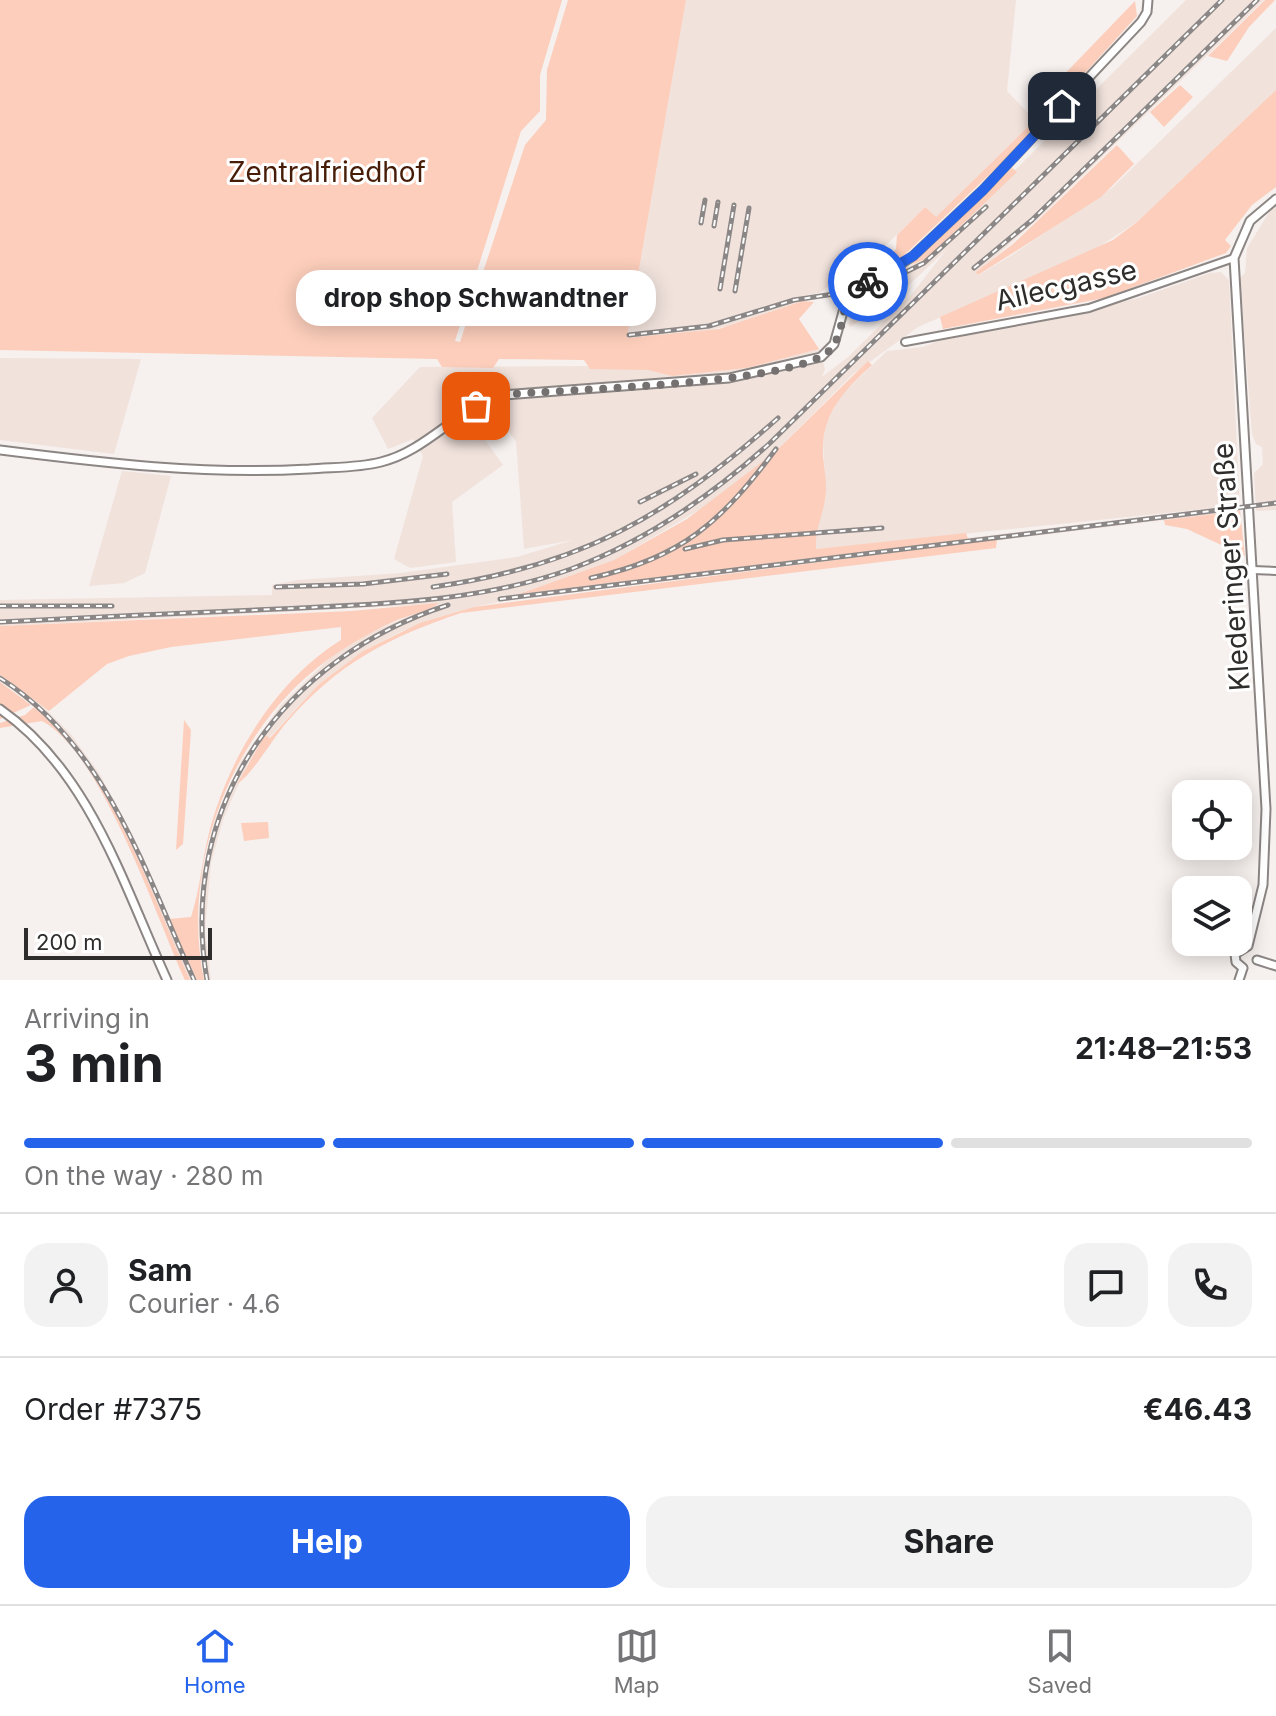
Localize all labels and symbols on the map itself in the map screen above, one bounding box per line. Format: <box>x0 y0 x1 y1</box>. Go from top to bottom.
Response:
pin <box>1028 72 1096 140</box>
park label: Zentralfriedhof <box>228 155 426 189</box>
courier <box>828 242 908 322</box>
street label: Ailecgasse <box>992 252 1140 318</box>
callout: drop shop Schwandtner <box>296 270 656 326</box>
pin <box>442 372 510 440</box>
street label: Klederinger Straße <box>1205 442 1257 692</box>
scale bar <box>24 924 212 960</box>

